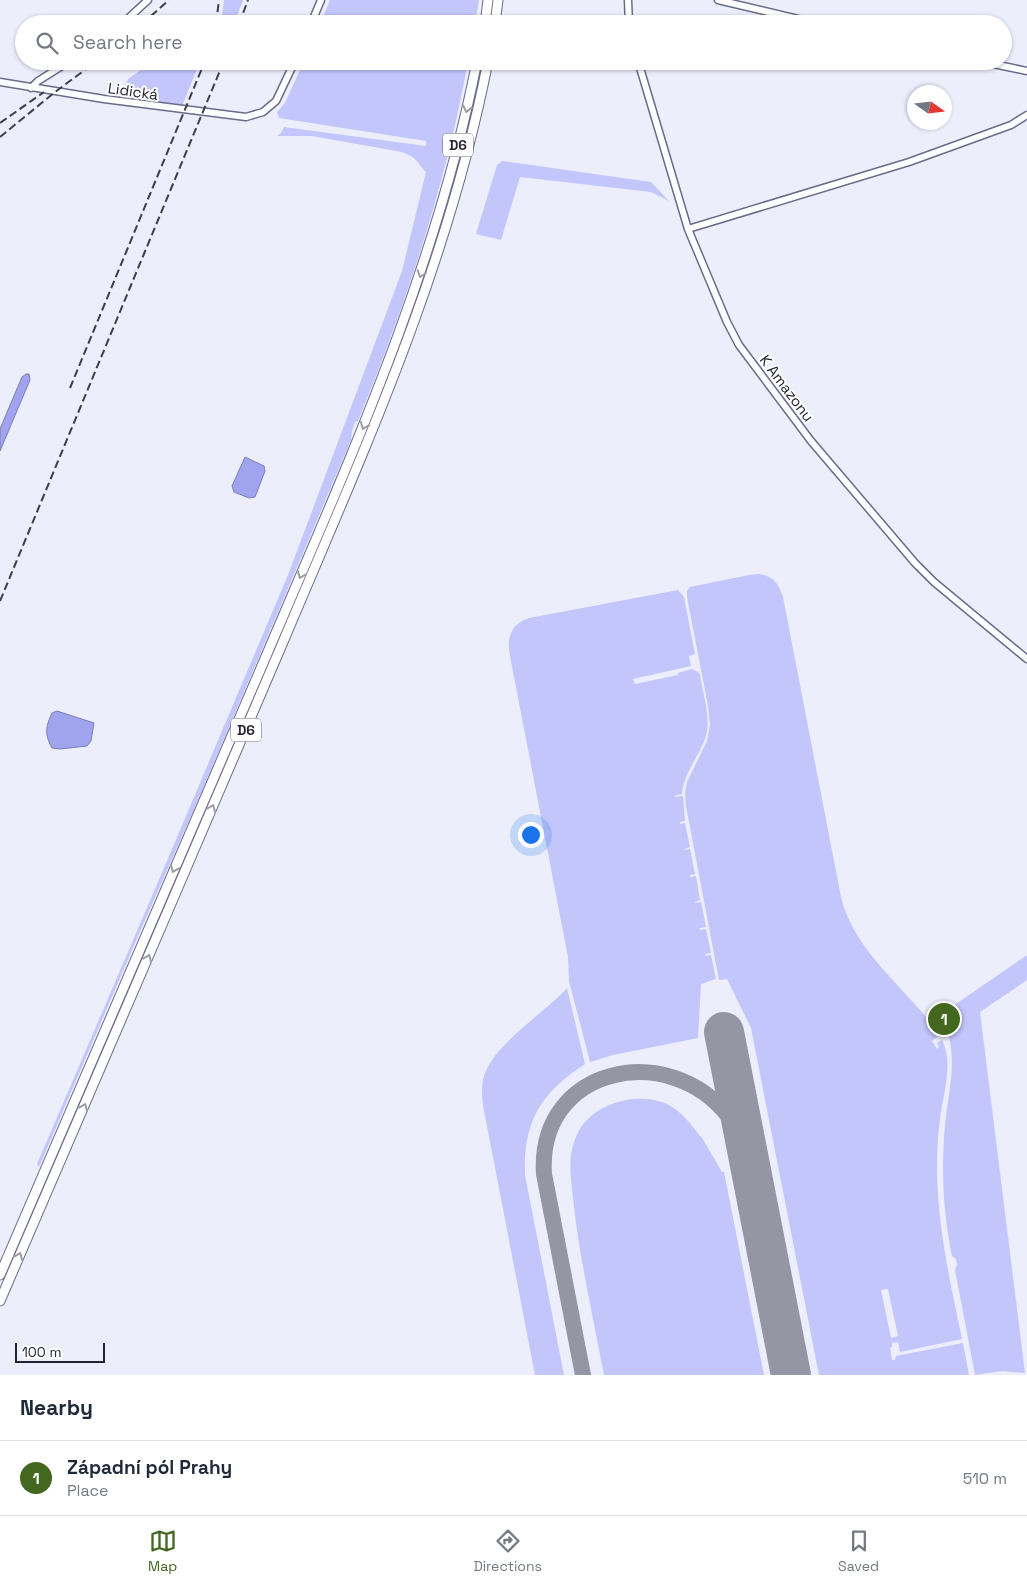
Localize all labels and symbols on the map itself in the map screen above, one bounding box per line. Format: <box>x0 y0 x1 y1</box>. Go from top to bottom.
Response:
street label: Lidická <box>107 78 160 104</box>
north arrow <box>907 85 952 130</box>
one-way arrow <box>462 104 473 113</box>
road number: D6 <box>443 134 473 156</box>
one-way arrow <box>417 269 427 277</box>
street label: K Amazonu <box>756 351 818 425</box>
one-way arrow <box>360 421 370 430</box>
one-way arrow <box>296 570 307 579</box>
road number: D6 <box>231 718 261 742</box>
one-way arrow <box>207 805 217 813</box>
your location <box>518 822 544 848</box>
one-way arrow <box>170 864 181 873</box>
one-way arrow <box>142 954 152 963</box>
pin: 1 <box>928 1000 960 1038</box>
one-way arrow <box>77 1103 88 1112</box>
one-way arrow <box>13 1252 24 1261</box>
scale bar <box>15 1340 105 1363</box>

